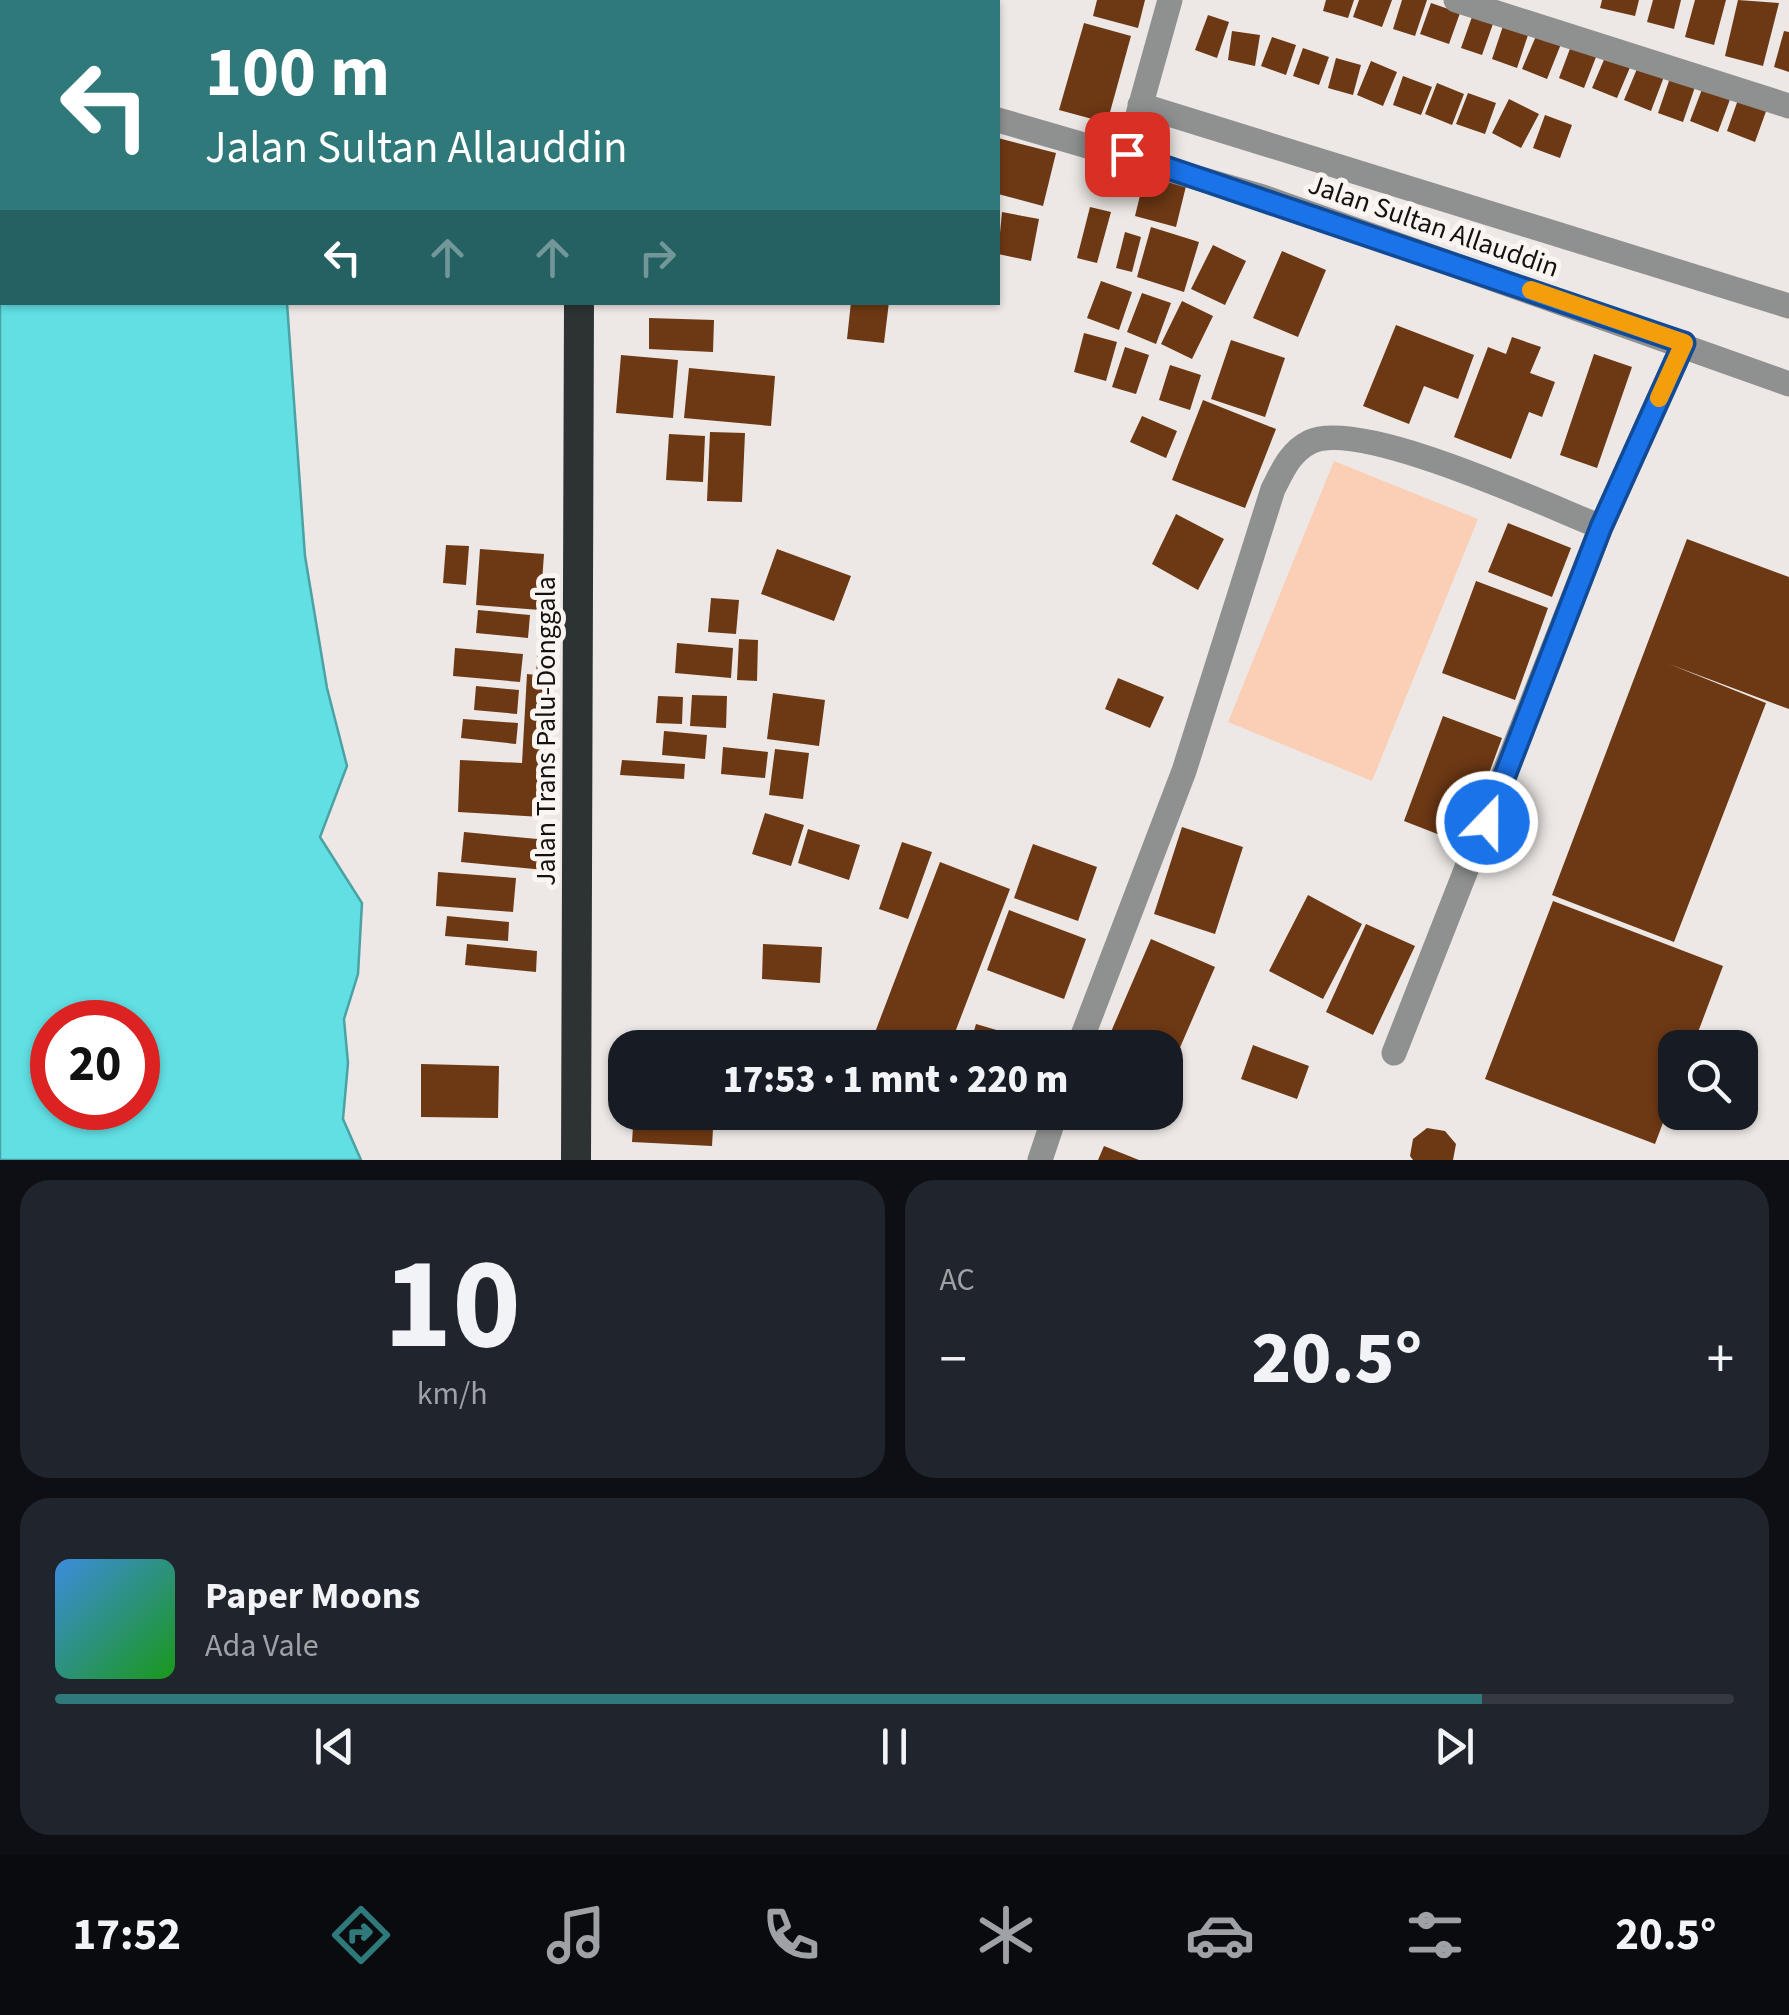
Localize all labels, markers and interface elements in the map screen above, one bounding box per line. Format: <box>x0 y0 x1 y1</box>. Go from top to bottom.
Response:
text: 100 m <box>205 23 390 123</box>
icon: left <box>40 40 170 170</box>
pin <box>1085 112 1170 197</box>
text: Jalan Sultan Allauddin <box>205 116 628 180</box>
icon: arrive <box>1100 127 1155 182</box>
street label: Jalan Sultan Allauddin <box>1303 164 1565 288</box>
icon: left <box>315 230 370 285</box>
icon: ahead <box>420 230 475 285</box>
icon: ahead <box>525 230 580 285</box>
icon: right <box>630 230 685 285</box>
street label: Jalan Trans Palu-Donggala <box>526 576 566 886</box>
position arrow <box>1435 770 1539 874</box>
speed limit sign: 20 <box>30 1000 160 1130</box>
map controls <box>1658 1030 1758 1130</box>
button: search <box>1658 1030 1758 1130</box>
text: 17:53 · 1 mnt · 220 m <box>723 1053 1068 1107</box>
text: 10 <box>384 1213 521 1398</box>
text: AC <box>940 1257 975 1303</box>
text: 20.5° <box>1251 1305 1422 1412</box>
text: − <box>940 1321 967 1399</box>
text: + <box>1707 1321 1734 1399</box>
text: km/h <box>417 1371 488 1417</box>
text: Paper Moons <box>205 1569 420 1623</box>
text: Ada Vale <box>205 1623 319 1669</box>
icon: previous <box>307 1719 362 1774</box>
icon: pause <box>867 1719 922 1774</box>
icon: next <box>1427 1719 1482 1774</box>
icon: directions <box>326 1900 396 1970</box>
icon: music <box>541 1900 611 1970</box>
icon: phone <box>756 1900 826 1970</box>
icon: climate <box>971 1900 1041 1970</box>
icon: car <box>1185 1900 1255 1970</box>
icon: filters <box>1400 1900 1470 1970</box>
text: 17:52 <box>72 1903 181 1967</box>
text: 20.5° <box>1615 1903 1716 1967</box>

